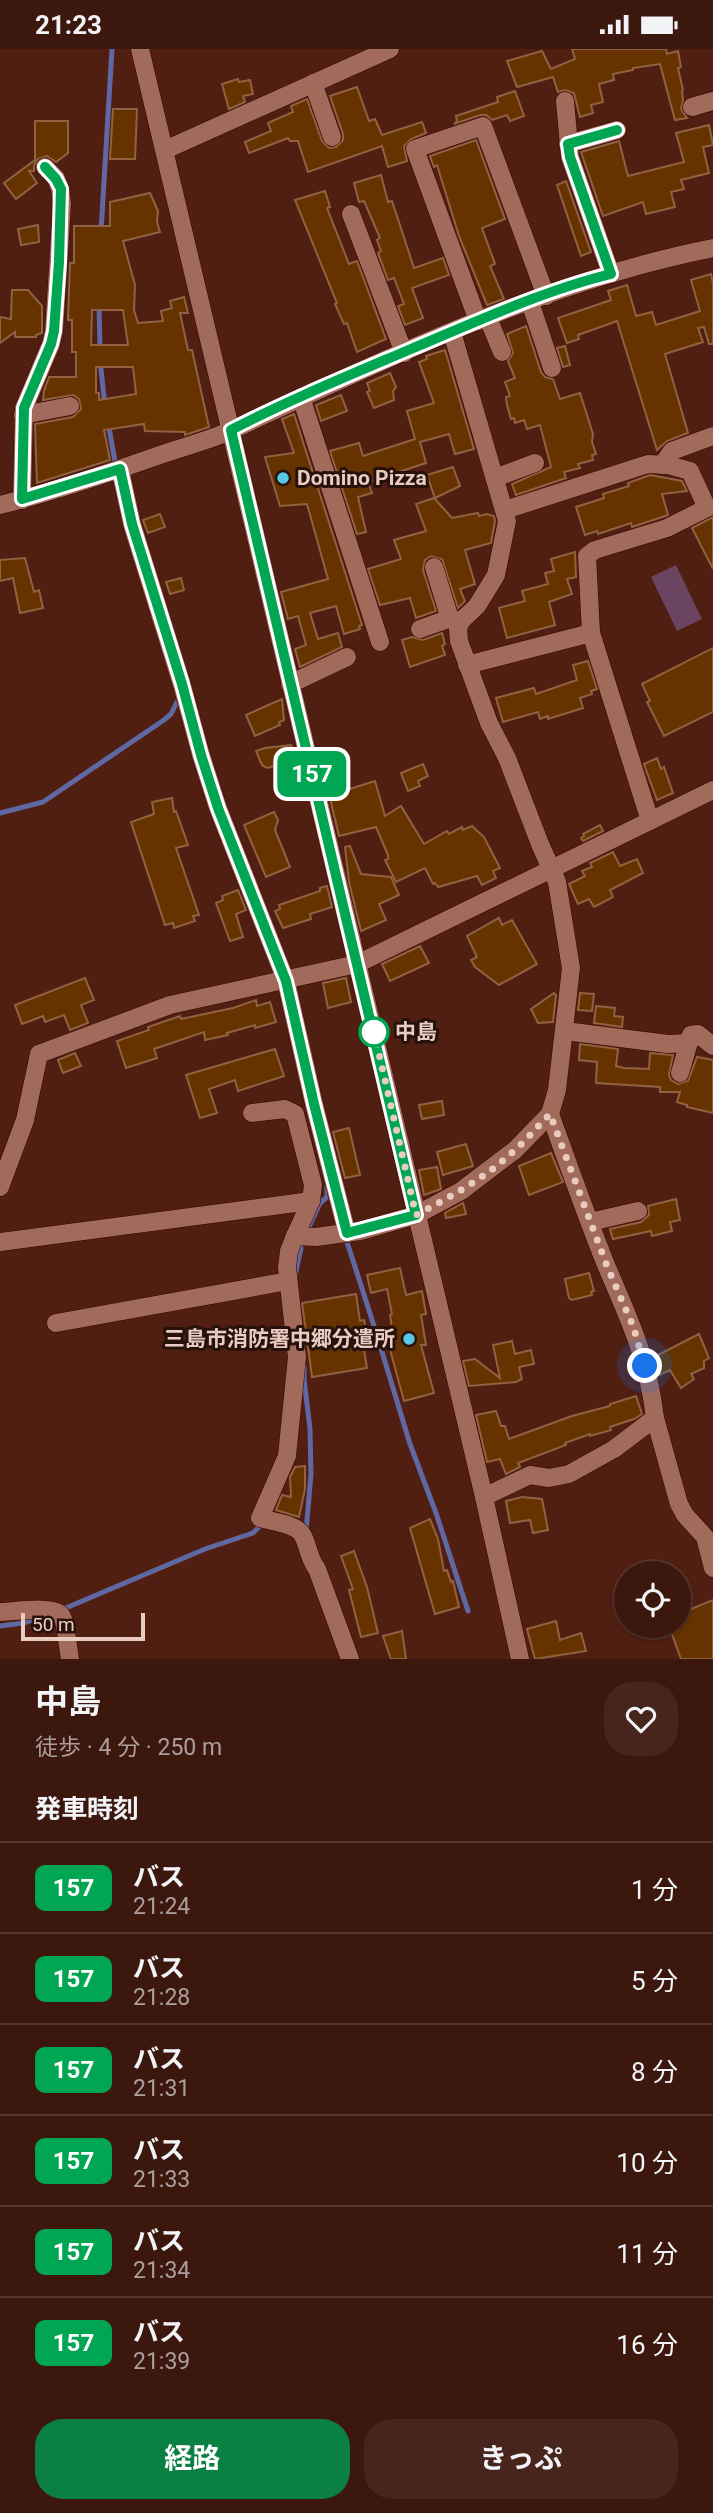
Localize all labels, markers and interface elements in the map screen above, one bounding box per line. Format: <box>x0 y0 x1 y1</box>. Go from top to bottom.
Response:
text: 21:23 <box>35 10 102 40</box>
place label: Domino Pizza <box>297 466 427 490</box>
marker: Domino Pizza <box>275 470 291 486</box>
line badge: 157 <box>272 751 352 797</box>
text: 157 <box>291 760 333 788</box>
marker: 中島 <box>359 1017 389 1047</box>
place label: 中島 <box>395 1020 437 1044</box>
place label: 三島市消防署中郷分遣所 <box>164 1327 395 1351</box>
marker: 三島市消防署中郷分遣所 <box>401 1331 417 1347</box>
your location <box>627 1348 662 1383</box>
map controls <box>614 1561 691 1638</box>
button: locate <box>614 1561 691 1638</box>
scale bar <box>21 1610 145 1642</box>
text: 50 m <box>32 1613 75 1636</box>
text: 中島 <box>35 1682 101 1721</box>
button: heart <box>604 1682 678 1756</box>
text: 徒歩 · 4 分 · 250 m <box>35 1734 222 1761</box>
text: 発車時刻 <box>35 1794 139 1824</box>
text: バス <box>133 1862 185 1892</box>
text: 157 <box>53 1874 94 1902</box>
text: 1 分 <box>631 1875 678 1905</box>
text: 21:24 <box>133 1893 190 1920</box>
text: バス <box>133 1953 185 1983</box>
text: 157 <box>53 1965 94 1993</box>
text: 5 分 <box>631 1966 678 1996</box>
text: 21:28 <box>133 1984 190 2011</box>
text: バス <box>133 2044 185 2074</box>
text: 157 <box>53 2056 94 2084</box>
text: 8 分 <box>631 2057 678 2087</box>
text: 21:31 <box>133 2075 190 2102</box>
text: バス <box>133 2135 185 2165</box>
text: 157 <box>53 2147 94 2175</box>
text: 10 分 <box>616 2148 678 2178</box>
text: 21:33 <box>133 2166 190 2193</box>
text: バス <box>133 2226 185 2256</box>
text: 157 <box>53 2238 94 2266</box>
text: 11 分 <box>616 2239 678 2269</box>
text: 21:34 <box>133 2257 190 2284</box>
text: バス <box>133 2317 185 2347</box>
text: 157 <box>53 2329 94 2357</box>
text: 16 分 <box>616 2330 678 2360</box>
text: 21:39 <box>133 2348 190 2375</box>
button: 経路 <box>35 2419 350 2499</box>
button: きっぷ <box>364 2419 678 2499</box>

